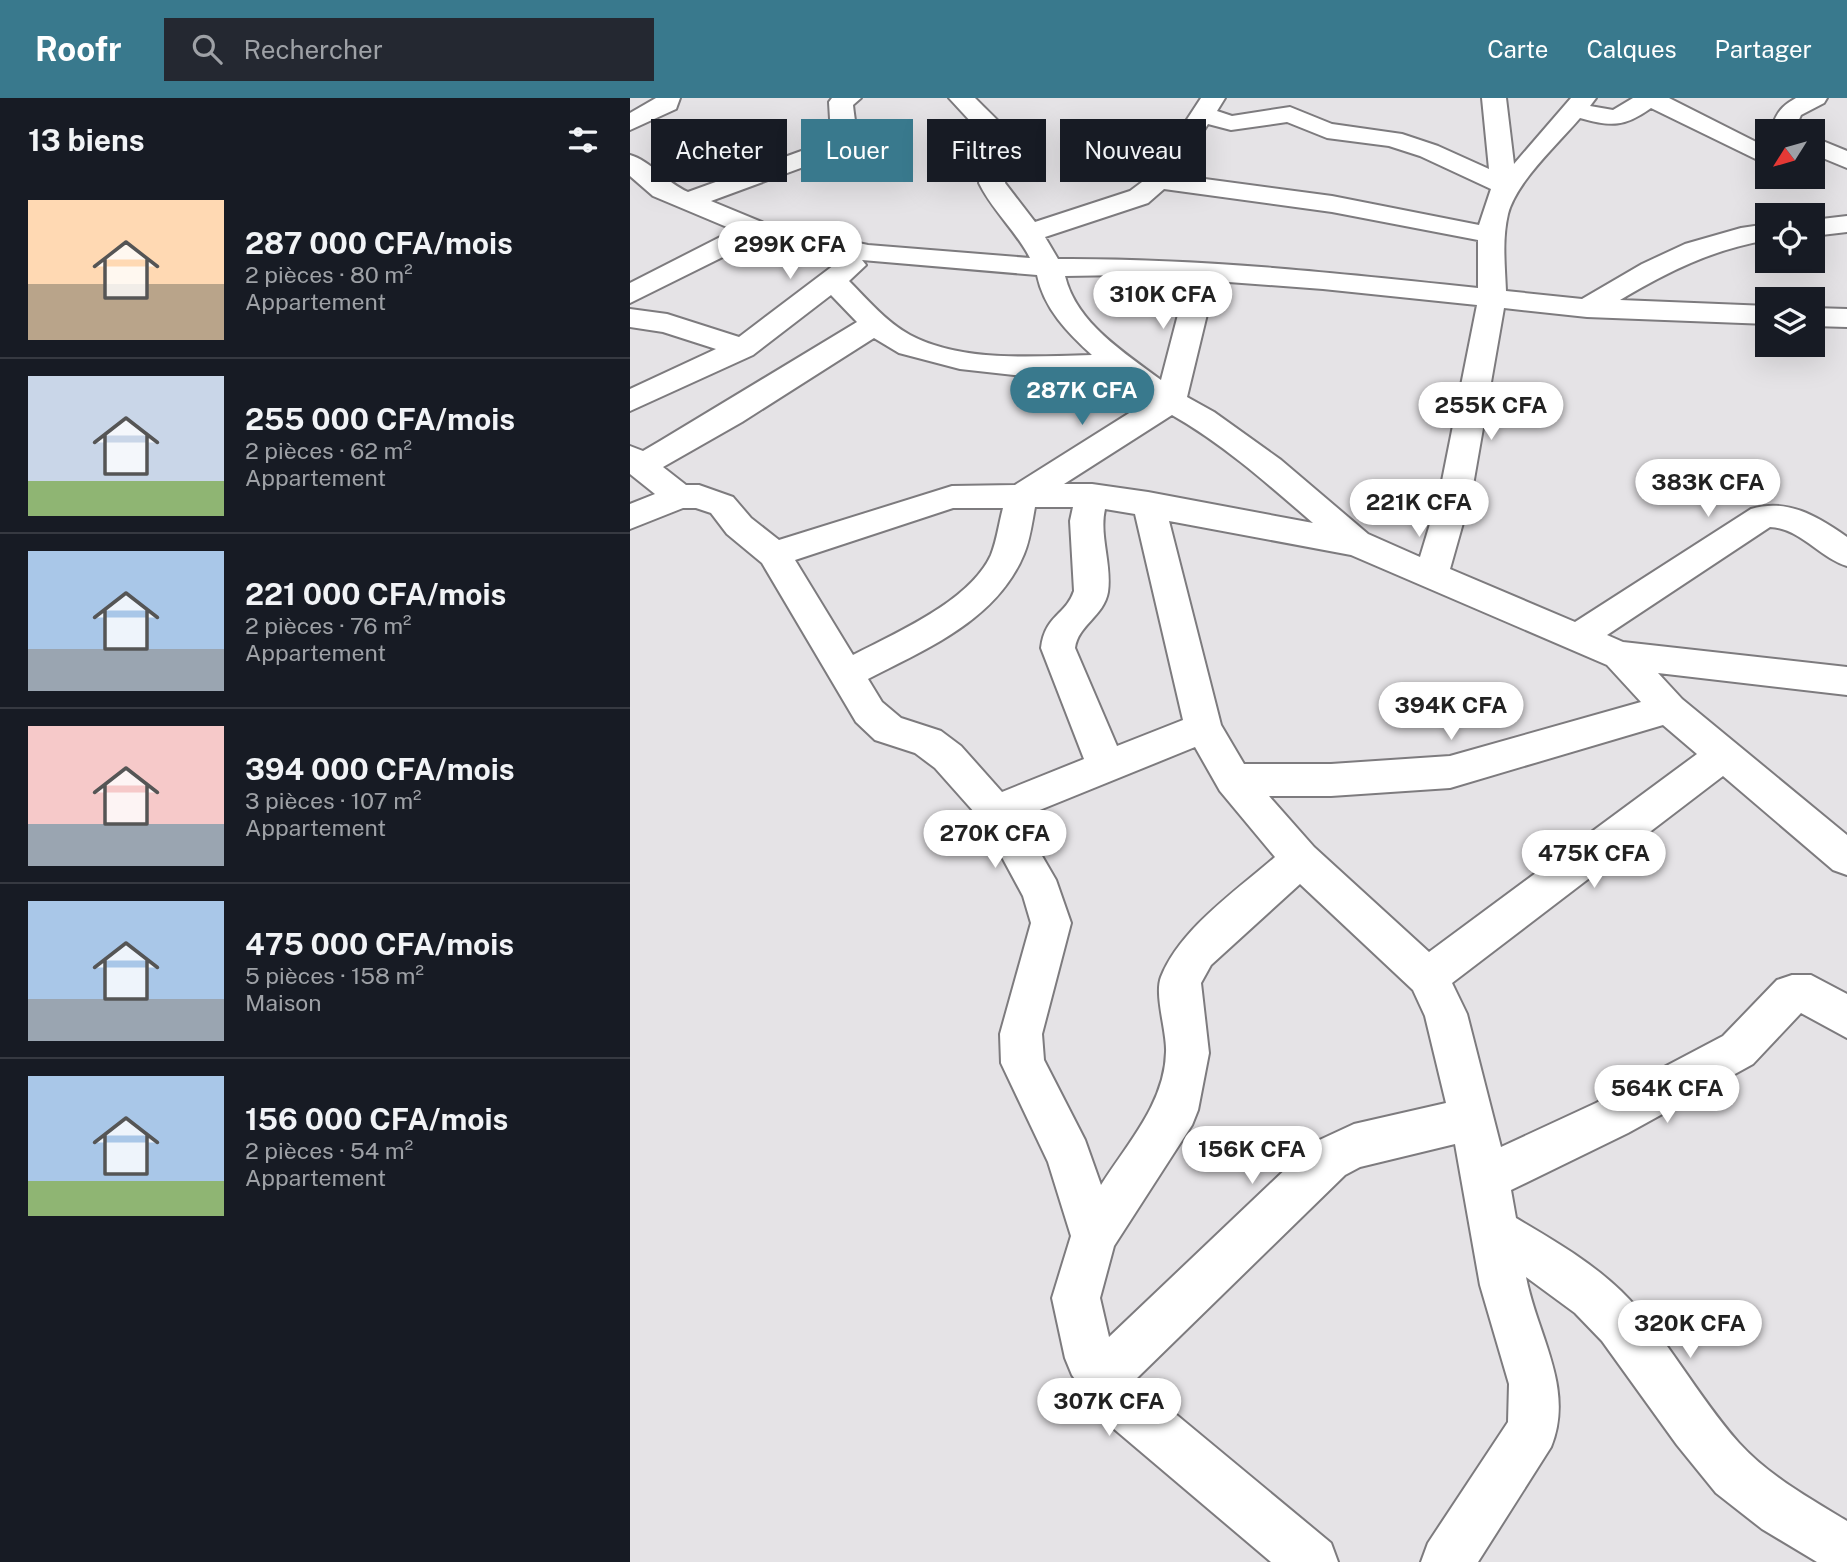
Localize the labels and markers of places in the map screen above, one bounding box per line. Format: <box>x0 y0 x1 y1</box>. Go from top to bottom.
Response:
pin: 299K CFA <box>718 222 862 281</box>
pin: 310K CFA <box>1091 272 1235 331</box>
pin: 287K CFA <box>1010 368 1154 427</box>
pin: 255K CFA <box>1419 382 1563 442</box>
pin: 383K CFA <box>1636 460 1780 519</box>
pin: 221K CFA <box>1347 480 1491 539</box>
pin: 394K CFA <box>1379 682 1523 742</box>
pin: 270K CFA <box>923 810 1067 870</box>
pin: 475K CFA <box>1522 830 1666 890</box>
pin: 564K CFA <box>1595 1066 1739 1125</box>
pin: 156K CFA <box>1180 1126 1324 1186</box>
pin: 320K CFA <box>1618 1300 1762 1360</box>
pin: 307K CFA <box>1037 1378 1181 1438</box>

